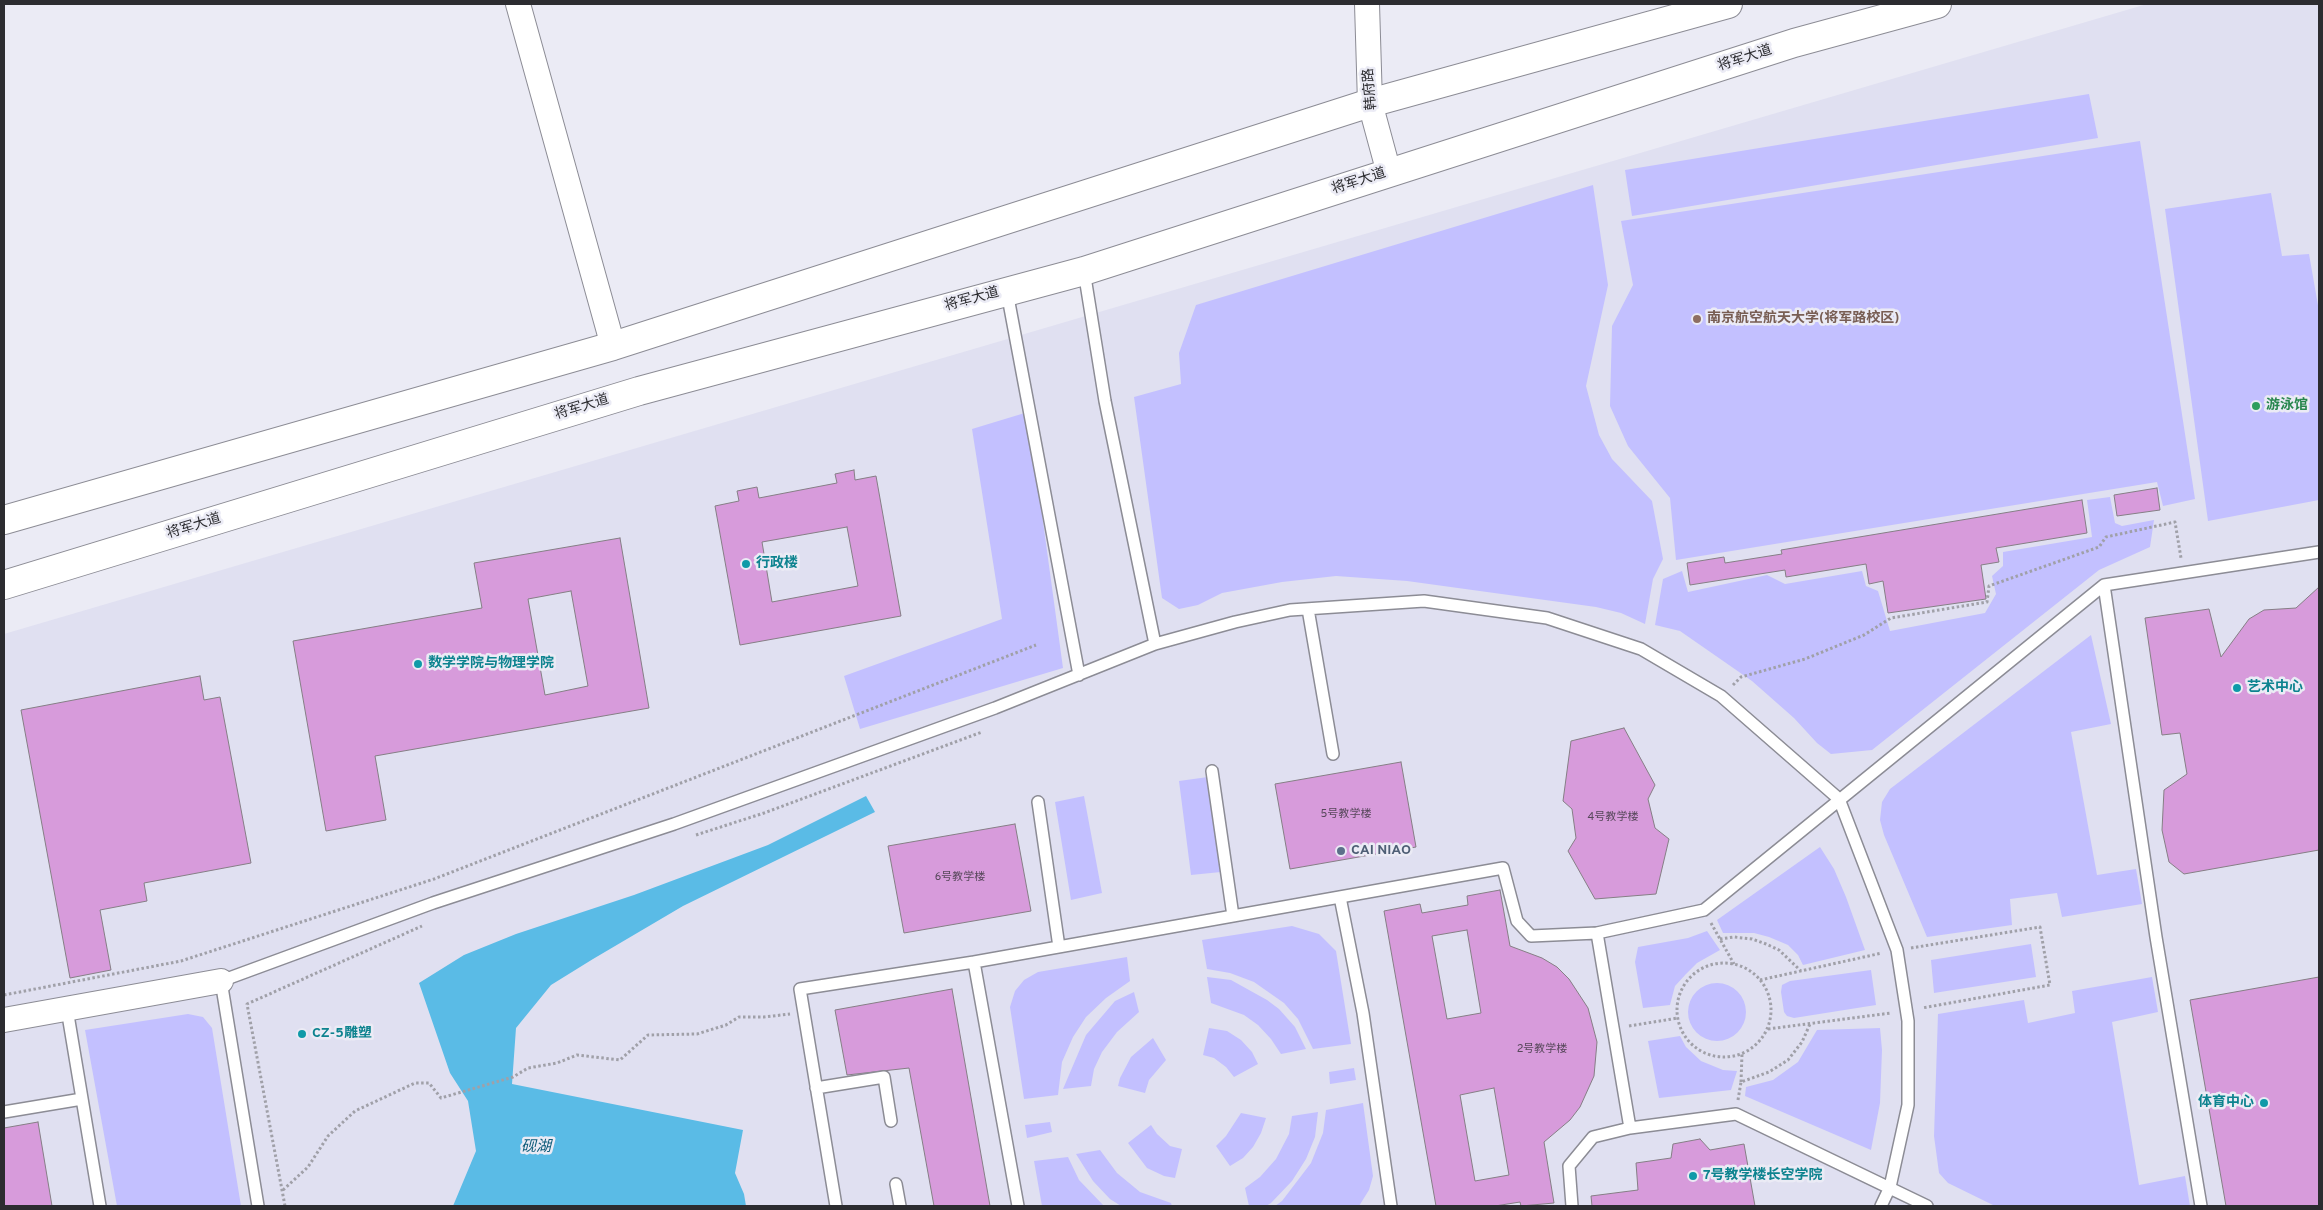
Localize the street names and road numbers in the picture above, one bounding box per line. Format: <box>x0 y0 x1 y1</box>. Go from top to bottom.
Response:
street label: 将军大道 <box>1716 42 1774 76</box>
street label: 韩府路 <box>1361 67 1381 111</box>
street label: 将军大道 <box>1330 165 1388 199</box>
street label: 将军大道 <box>943 285 1001 315</box>
street label: 将军大道 <box>553 392 611 424</box>
street label: 将军大道 <box>165 511 223 543</box>

